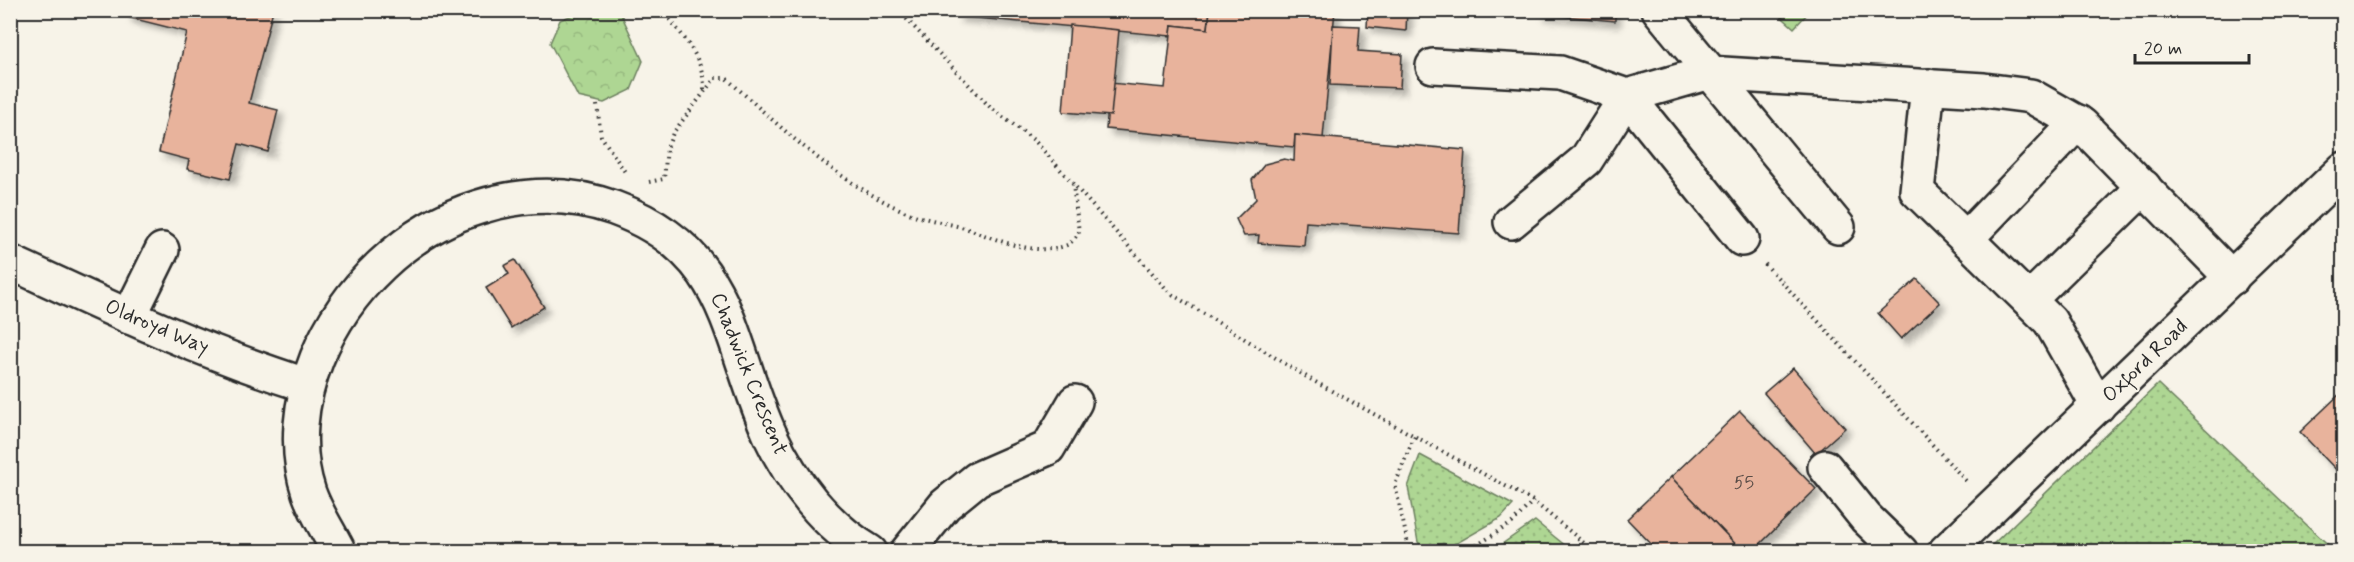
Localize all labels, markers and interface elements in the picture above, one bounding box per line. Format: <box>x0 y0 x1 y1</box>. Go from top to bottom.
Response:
scale bar <box>2135 27 2249 65</box>
text: 20 m <box>2144 37 2182 61</box>
street label: Chadwick Crescent <box>704 288 794 460</box>
street label: Oldroyd Way <box>101 293 213 361</box>
street label: Oxford Road <box>2096 313 2195 410</box>
house number: 55 <box>1734 471 1754 495</box>

